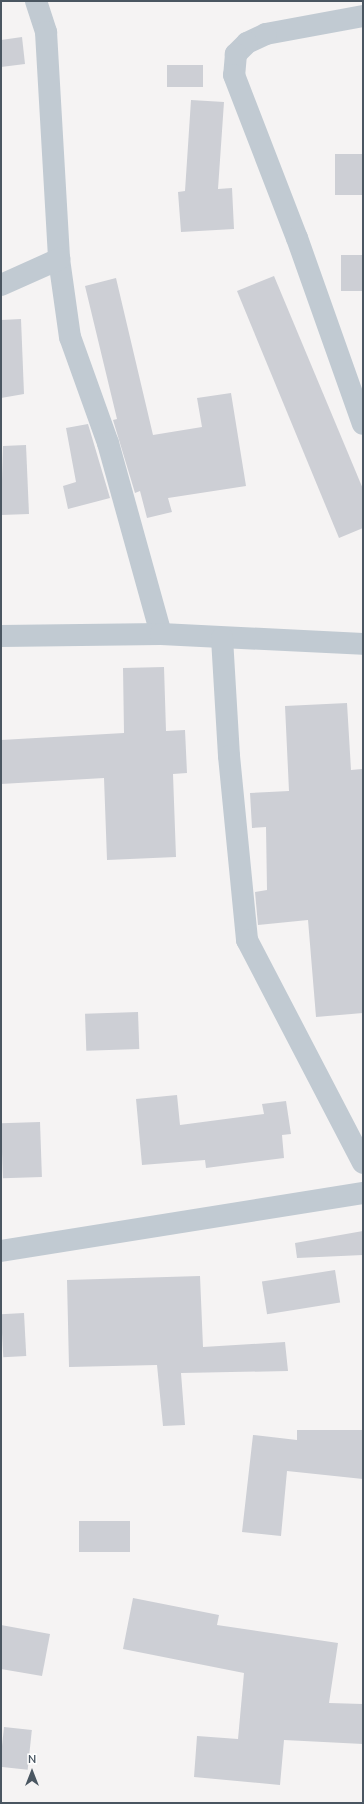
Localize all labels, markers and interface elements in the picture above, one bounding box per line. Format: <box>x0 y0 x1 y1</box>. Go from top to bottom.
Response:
north arrow <box>12 1752 52 1792</box>
text: N <box>28 1752 36 1767</box>

